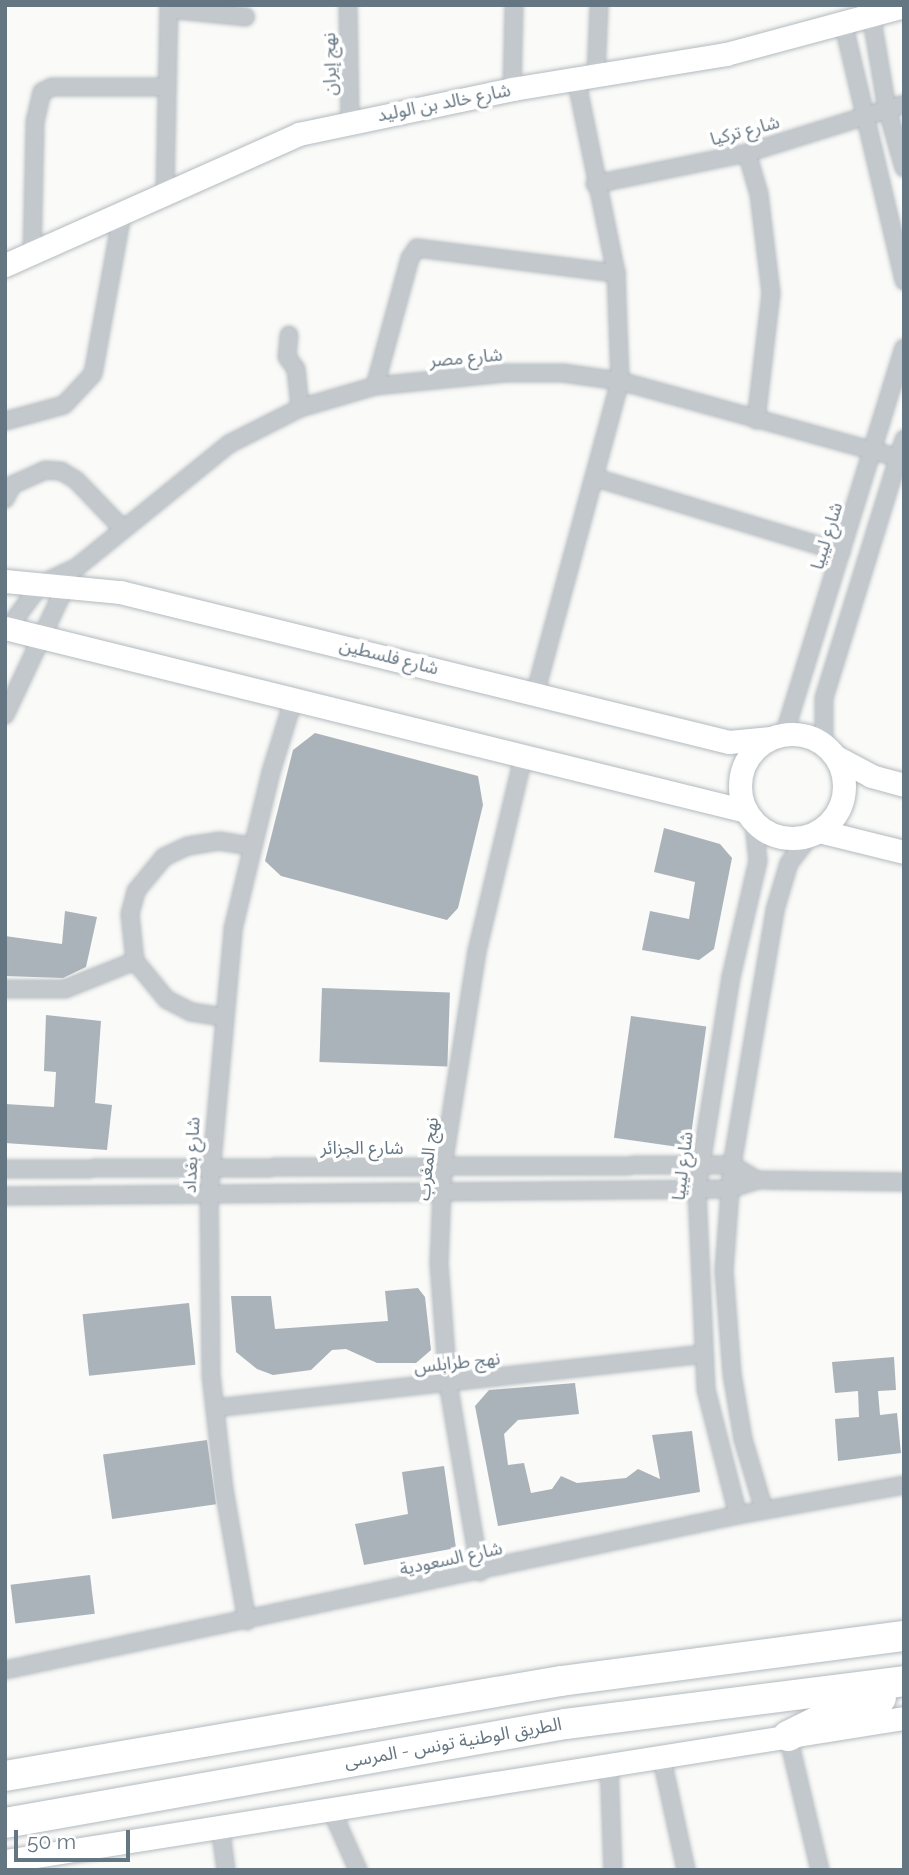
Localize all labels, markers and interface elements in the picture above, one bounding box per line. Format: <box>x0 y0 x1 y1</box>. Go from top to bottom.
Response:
street label: نهج إيران <box>319 32 341 96</box>
street label: شارع خالد بن الوليد <box>376 79 512 127</box>
street label: شارع تركيا <box>708 111 782 151</box>
street label: شارع مصر <box>429 344 503 372</box>
street label: شارع ليبيا <box>807 500 847 572</box>
street label: شارع فلسطين <box>337 634 441 680</box>
street label: شارع بغداد <box>179 1116 205 1194</box>
street label: نهج المغرب <box>413 1116 443 1202</box>
street label: شارع ليبيا <box>668 1130 698 1202</box>
street label: شارع الجزائر <box>320 1137 404 1159</box>
street label: نهج طرابلس <box>413 1348 501 1378</box>
street label: شارع السعودية <box>398 1538 504 1580</box>
street label: الطريق الوطنية تونس - المرسى <box>343 1713 563 1773</box>
scale bar <box>18 1815 133 1859</box>
text: 50 m <box>27 1829 76 1854</box>

